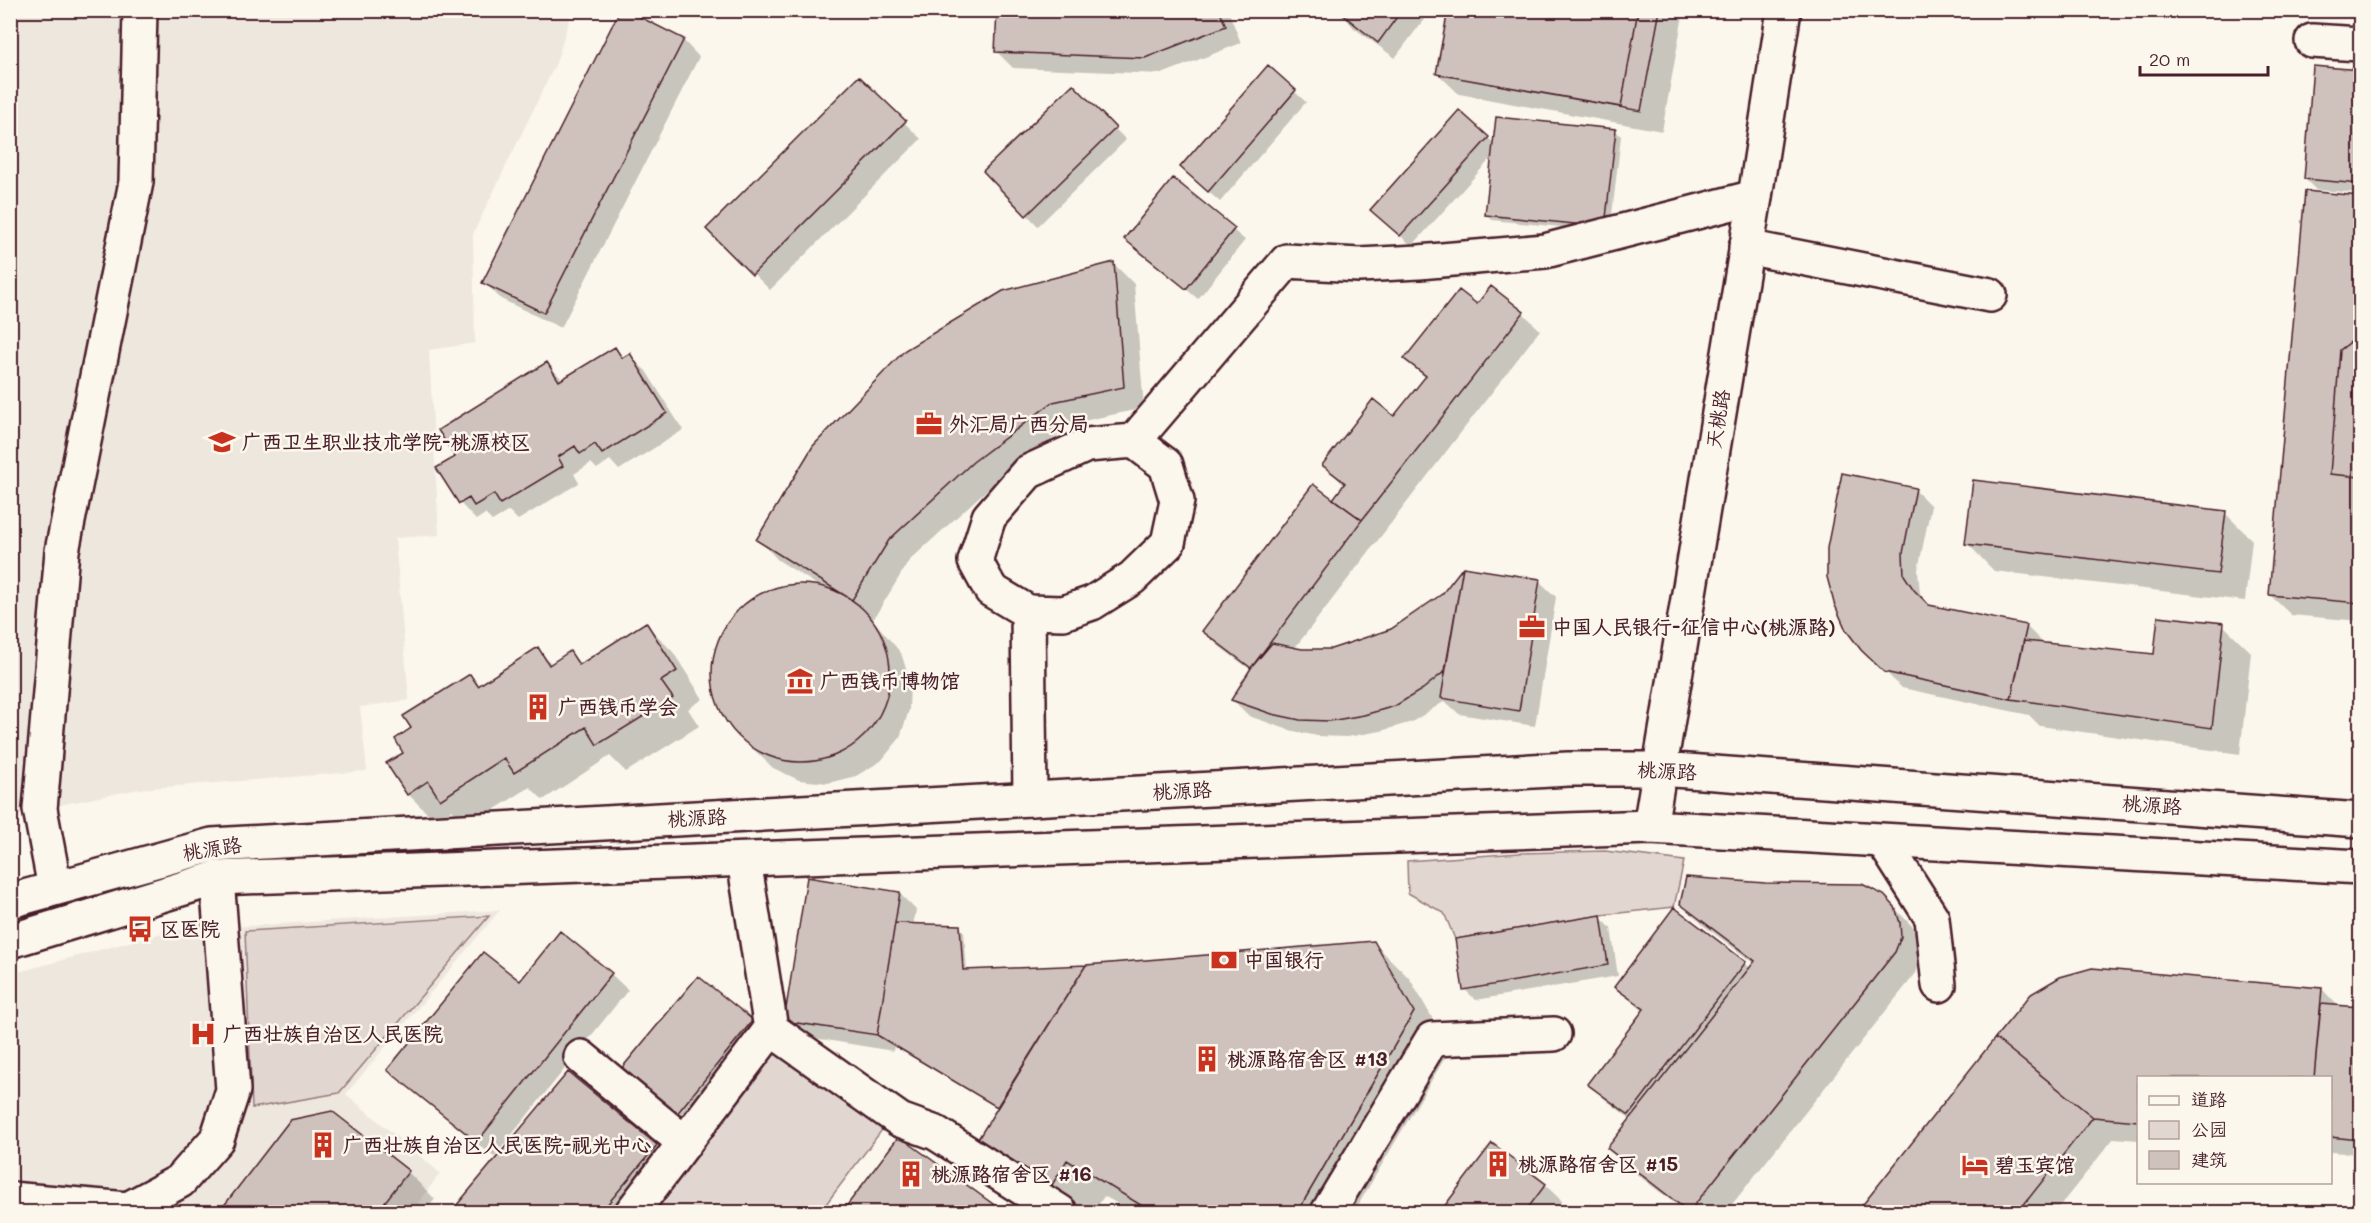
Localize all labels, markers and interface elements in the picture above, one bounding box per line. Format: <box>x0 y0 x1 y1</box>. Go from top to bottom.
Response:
scale bar <box>2140 39 2268 77</box>
text: 20 m <box>2149 47 2190 71</box>
street label: 天桃路 <box>1699 386 1735 451</box>
office icon: 外汇局广西分局 <box>914 409 944 439</box>
place label: 外汇局广西分局 <box>949 410 1089 436</box>
school or university icon: 广西卫生职业技术学院-桃源校区 <box>207 427 237 457</box>
place label: 广西卫生职业技术学院-桃源校区 <box>242 428 530 454</box>
office icon: 中国人民银行-征信中心(桃源路) <box>1517 612 1547 642</box>
place label: 中国人民银行-征信中心(桃源路) <box>1552 613 1836 639</box>
museum icon: 广西钱币博物馆 <box>785 666 815 696</box>
place label: 广西钱币博物馆 <box>820 667 960 693</box>
building icon: 广西钱币学会 <box>523 692 553 722</box>
place label: 广西钱币学会 <box>558 693 678 719</box>
street label: 桃源路 <box>1636 755 1699 785</box>
street label: 桃源路 <box>1151 775 1214 805</box>
street label: 桃源路 <box>2121 789 2184 819</box>
street label: 桃源路 <box>666 802 729 832</box>
street label: 桃源路 <box>180 830 244 866</box>
bus stop icon: 区医院 <box>125 914 155 944</box>
place label: 区医院 <box>160 915 220 941</box>
bank icon: 中国银行 <box>1209 945 1239 975</box>
place label: 中国银行 <box>1244 946 1324 972</box>
hospital icon: 广西壮族自治区人民医院 <box>188 1019 218 1049</box>
place label: 广西壮族自治区人民医院 <box>223 1020 443 1046</box>
building icon: 桃源路宿舍区 #13 <box>1192 1044 1222 1074</box>
place label: 桃源路宿舍区 #13 <box>1227 1045 1388 1071</box>
legend <box>2137 1076 2332 1184</box>
text: 道路 <box>2191 1087 2227 1111</box>
text: 公园 <box>2191 1117 2227 1141</box>
building icon: 广西壮族自治区人民医院-视光中心 <box>308 1130 338 1160</box>
place label: 广西壮族自治区人民医院-视光中心 <box>343 1131 651 1157</box>
text: 建筑 <box>2191 1147 2227 1171</box>
building icon: 桃源路宿舍区 #15 <box>1483 1149 1513 1179</box>
place label: 桃源路宿舍区 #15 <box>1518 1150 1678 1176</box>
hotel icon: 碧玉宾馆 <box>1960 1150 1990 1180</box>
place label: 碧玉宾馆 <box>1995 1151 2075 1177</box>
building icon: 桃源路宿舍区 #16 <box>896 1159 926 1189</box>
place label: 桃源路宿舍区 #16 <box>931 1160 1092 1186</box>

